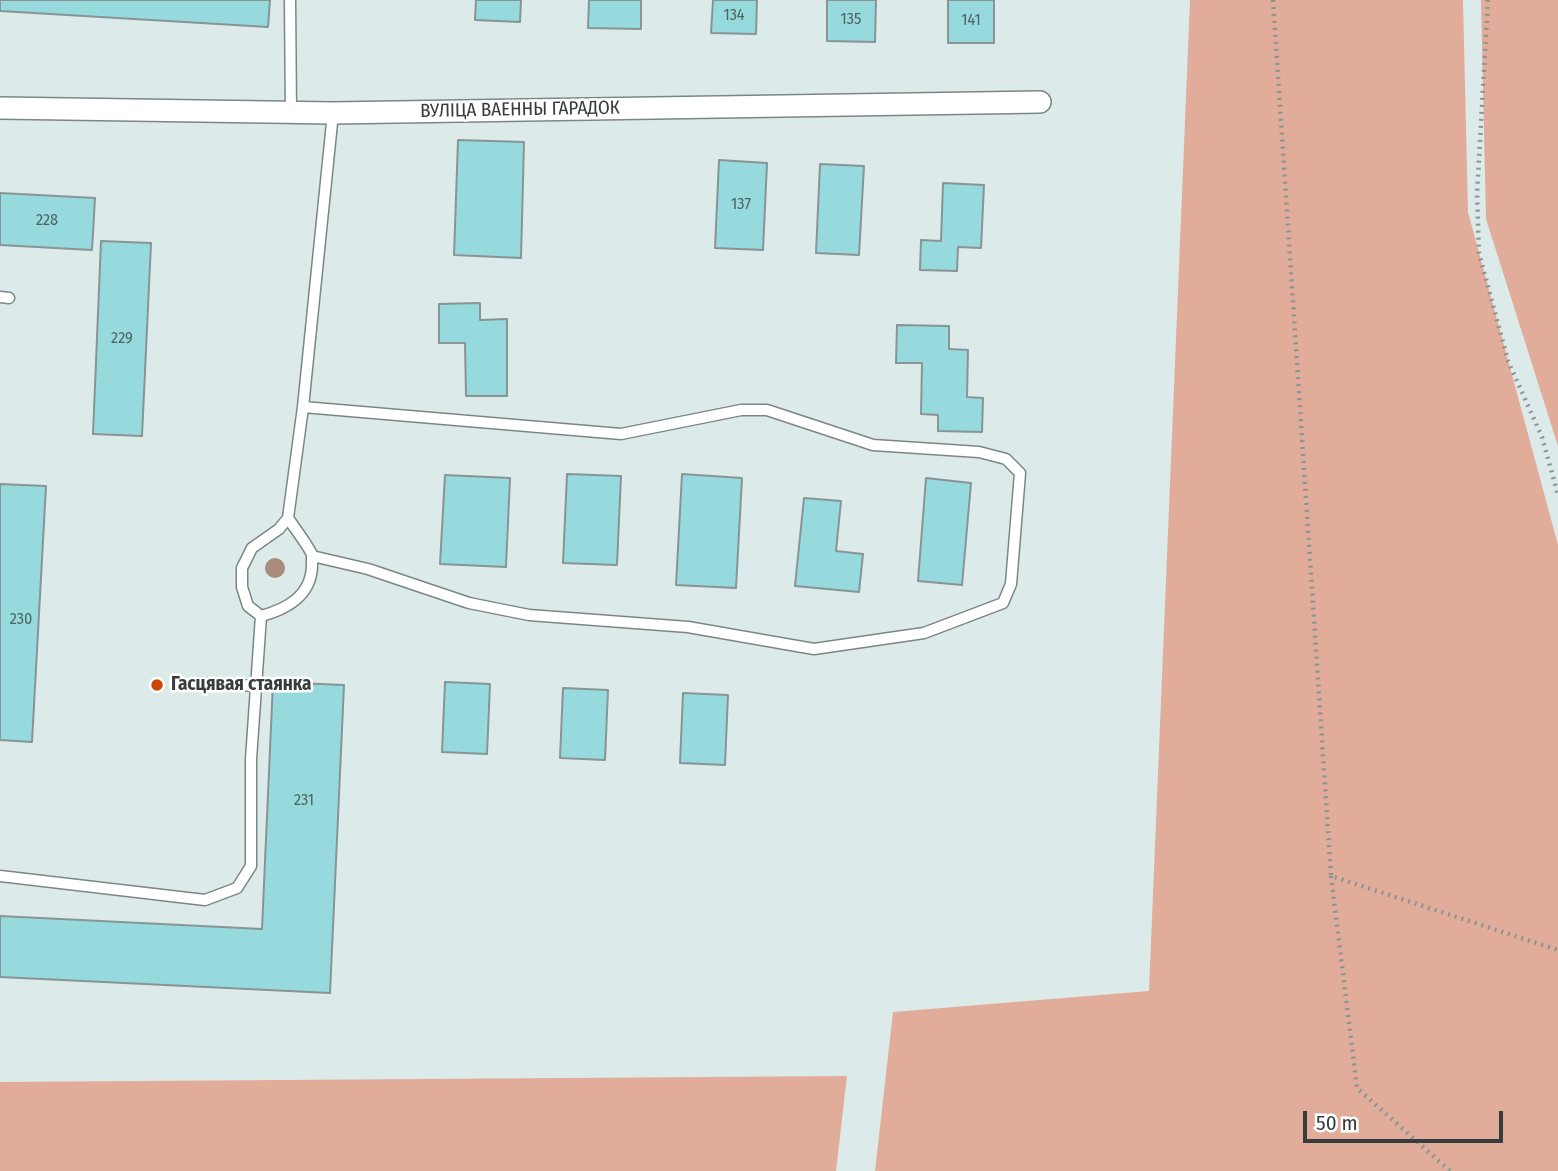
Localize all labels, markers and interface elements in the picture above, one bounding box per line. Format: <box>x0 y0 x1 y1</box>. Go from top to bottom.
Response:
house number: 134 <box>723 6 745 26</box>
house number: 135 <box>841 10 861 30</box>
house number: 141 <box>961 11 981 31</box>
street label: ВУЛІЦА ВАЕННЫ ГАРАДОК <box>420 97 620 123</box>
house number: 137 <box>731 195 751 215</box>
house number: 228 <box>36 211 58 231</box>
house number: 229 <box>111 329 133 349</box>
house number: 230 <box>10 610 32 630</box>
place label: Гасцявая стаянка <box>171 674 312 696</box>
marker: Гасцявая стаянка <box>149 677 165 693</box>
house number: 231 <box>294 791 314 811</box>
scale bar <box>1306 1098 1506 1142</box>
text: 50 m <box>1316 1110 1358 1136</box>

